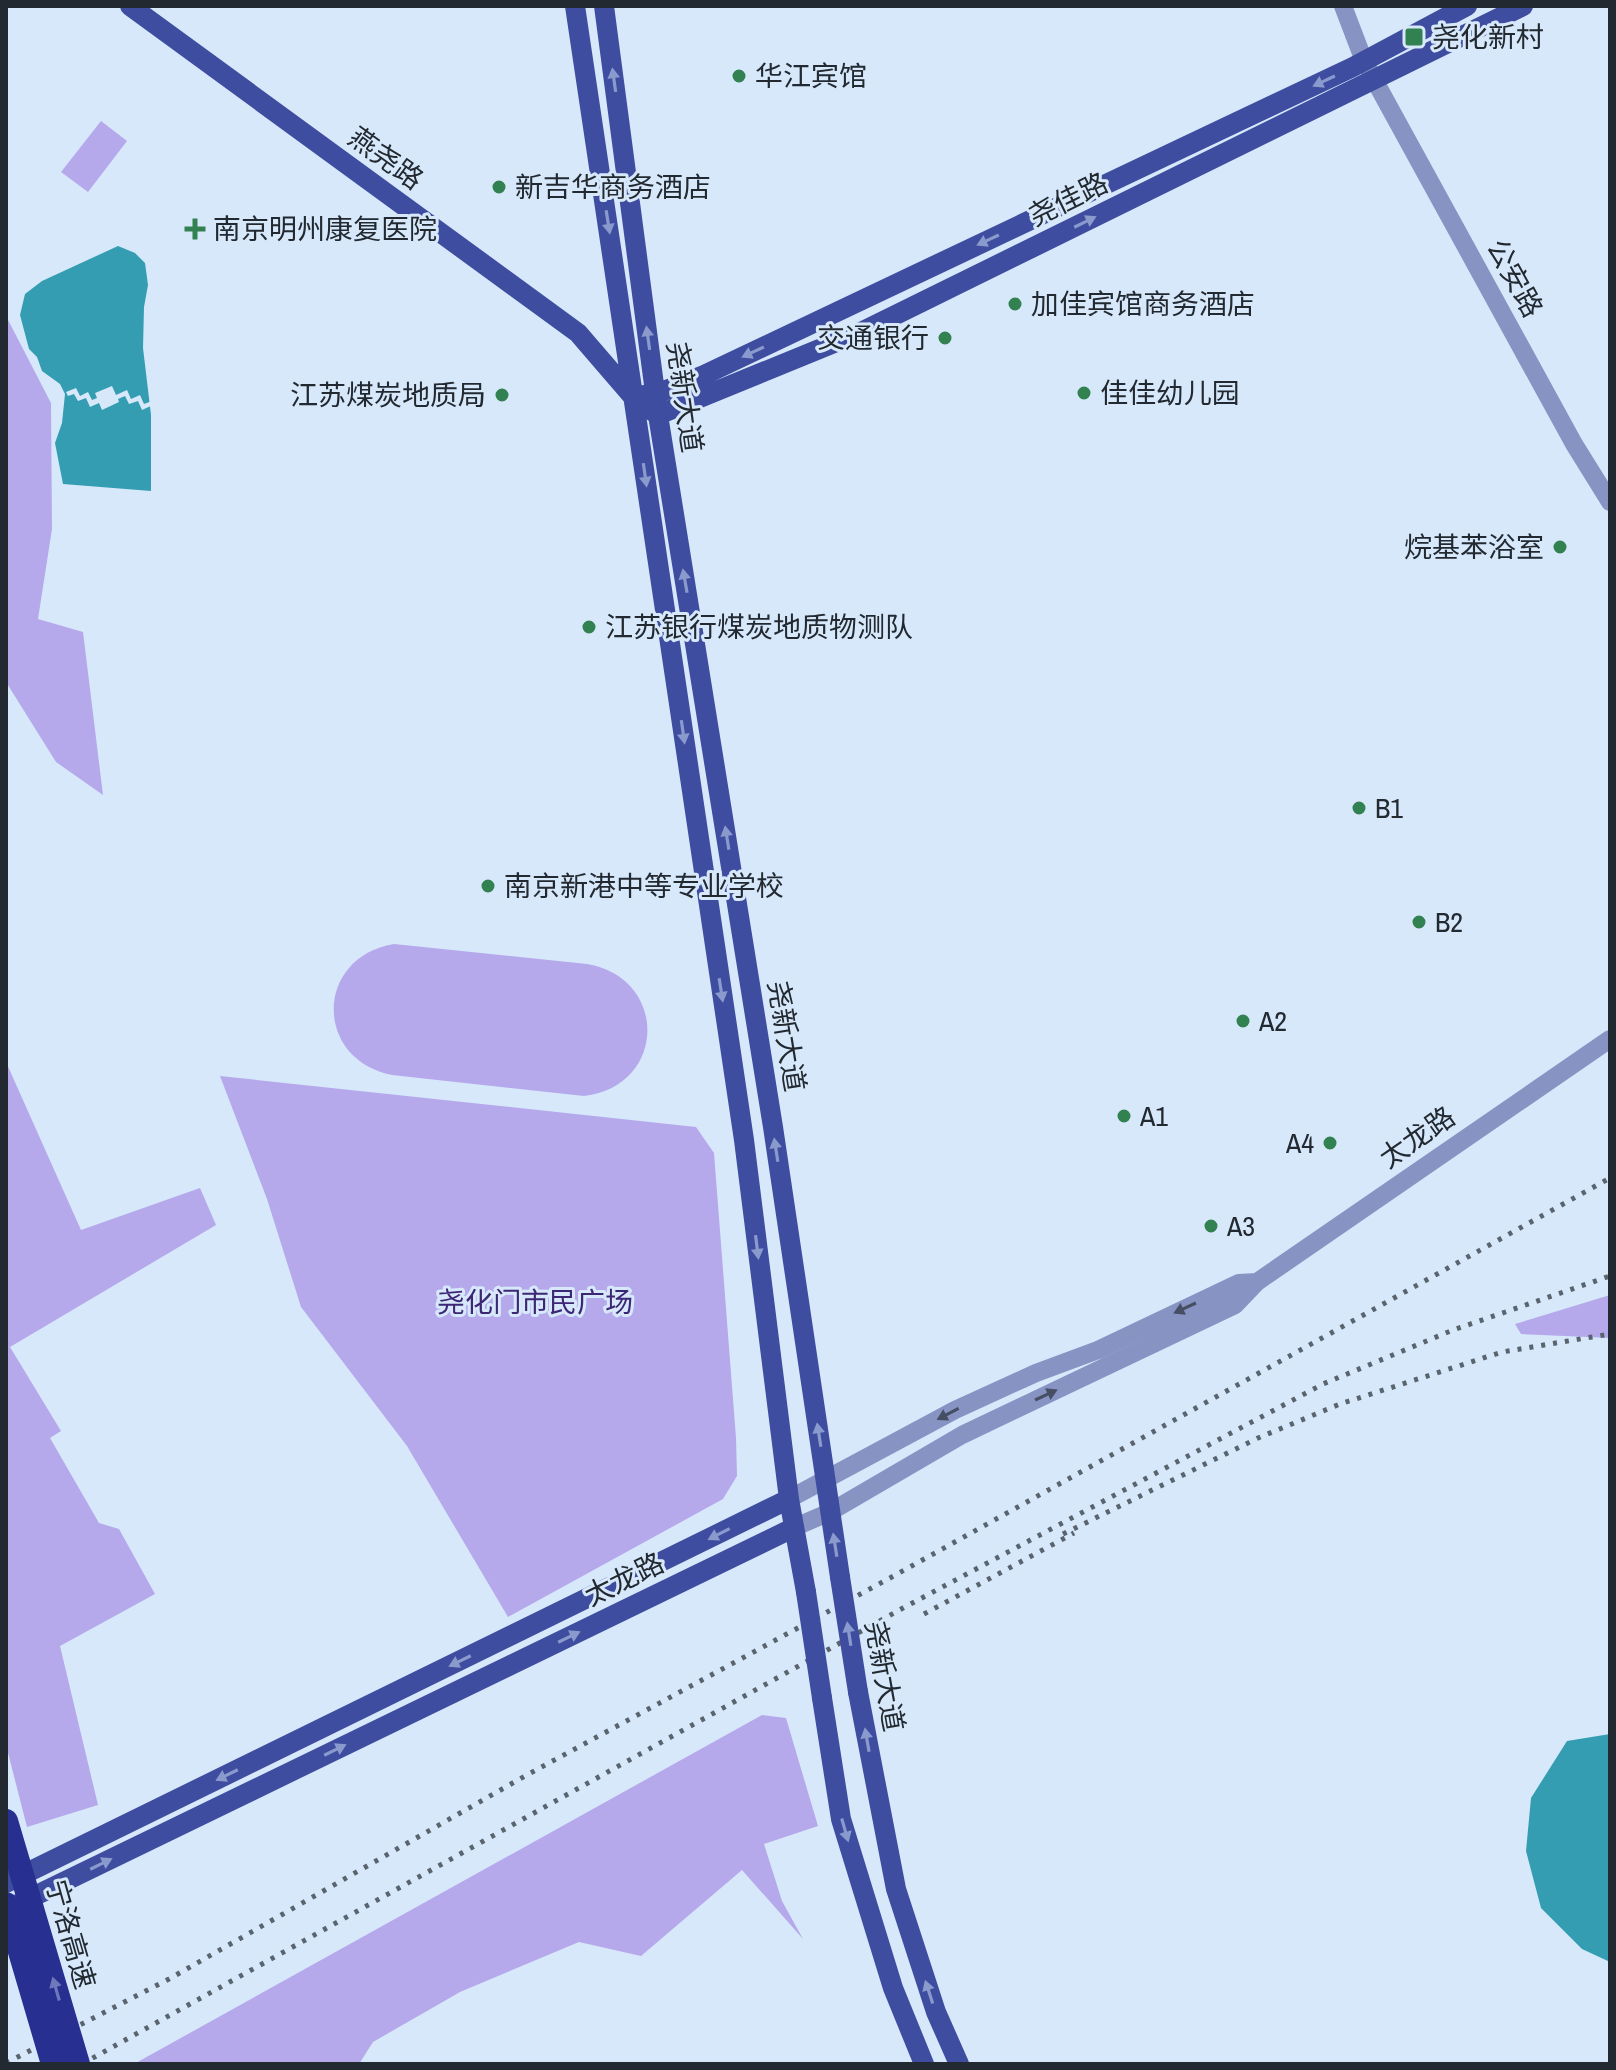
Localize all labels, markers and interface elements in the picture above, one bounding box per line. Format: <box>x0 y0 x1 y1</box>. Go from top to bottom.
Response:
place label: 尧化新村 <box>1432 18 1544 56</box>
marker: 尧化新村 <box>1403 26 1425 48</box>
place label: 华江宾馆 <box>755 57 867 95</box>
one-way arrow <box>607 67 620 92</box>
marker: 华江宾馆 <box>730 67 748 85</box>
one-way arrow <box>1312 74 1335 88</box>
street label: 燕尧路 <box>341 118 431 198</box>
street label: 尧佳路 <box>1022 164 1114 234</box>
place label: 新吉华商务酒店 <box>515 168 711 206</box>
marker: 新吉华商务酒店 <box>490 178 508 196</box>
one-way arrow <box>602 209 615 234</box>
place label: 南京明州康复医院 <box>213 210 437 248</box>
one-way arrow <box>1073 215 1096 229</box>
marker: 南京明州康复医院 <box>184 218 206 240</box>
street label: 公安路 <box>1478 232 1552 324</box>
one-way arrow <box>976 233 999 247</box>
place label: 加佳宾馆商务酒店 <box>1031 285 1255 323</box>
marker: 加佳宾馆商务酒店 <box>1006 295 1024 313</box>
place label: 交通银行 <box>817 319 929 357</box>
one-way arrow <box>641 325 654 350</box>
marker: 交通银行 <box>936 329 954 347</box>
street label: 尧新大道 <box>658 339 712 455</box>
one-way arrow <box>741 345 764 359</box>
place label: 佳佳幼儿园 <box>1100 374 1240 412</box>
place label: 江苏煤炭地质局 <box>290 376 486 414</box>
marker: 佳佳幼儿园 <box>1075 384 1093 402</box>
marker: 江苏煤炭地质局 <box>493 386 511 404</box>
one-way arrow <box>639 463 652 488</box>
place label: 烷基苯浴室 <box>1404 528 1544 566</box>
marker: 烷基苯浴室 <box>1551 538 1569 556</box>
one-way arrow <box>679 569 691 594</box>
place label: 江苏银行煤炭地质物测队 <box>605 608 913 646</box>
marker: 江苏银行煤炭地质物测队 <box>580 618 598 636</box>
one-way arrow <box>677 720 690 745</box>
place label: B1 <box>1375 789 1403 827</box>
marker: B1 <box>1350 799 1368 817</box>
one-way arrow <box>720 825 733 850</box>
place label: 南京新港中等专业学校 <box>504 867 784 905</box>
marker: 南京新港中等专业学校 <box>479 877 497 895</box>
place label: B2 <box>1435 903 1463 941</box>
marker: B2 <box>1410 913 1428 931</box>
one-way arrow <box>715 977 728 1002</box>
street label: 尧新大道 <box>759 978 815 1094</box>
place label: A2 <box>1258 1002 1287 1040</box>
marker: A2 <box>1234 1012 1252 1030</box>
place label: A1 <box>1139 1097 1168 1135</box>
street label: 太龙路 <box>1372 1097 1462 1177</box>
marker: A1 <box>1115 1107 1133 1125</box>
place label: A4 <box>1285 1124 1314 1162</box>
marker: A4 <box>1321 1134 1339 1152</box>
one-way arrow <box>769 1137 782 1162</box>
place label: A3 <box>1226 1207 1255 1245</box>
marker: A3 <box>1202 1217 1220 1235</box>
one-way arrow <box>751 1235 764 1260</box>
park label: 尧化门市民广场 <box>437 1283 633 1321</box>
one-way arrow <box>1173 1301 1197 1315</box>
one-way arrow <box>1034 1388 1057 1402</box>
one-way arrow <box>936 1408 959 1421</box>
one-way arrow <box>812 1422 825 1447</box>
one-way arrow <box>707 1528 730 1541</box>
one-way arrow <box>828 1532 840 1557</box>
street label: 太龙路 <box>578 1544 670 1614</box>
street label: 尧新大道 <box>857 1618 913 1734</box>
one-way arrow <box>842 1622 855 1647</box>
one-way arrow <box>557 1630 581 1644</box>
one-way arrow <box>449 1655 472 1668</box>
one-way arrow <box>861 1727 873 1752</box>
one-way arrow <box>324 1743 347 1757</box>
one-way arrow <box>215 1768 238 1782</box>
one-way arrow <box>839 1819 852 1843</box>
one-way arrow <box>90 1857 113 1871</box>
street label: 宁洛高速 <box>37 1875 105 1993</box>
one-way arrow <box>49 1977 62 2001</box>
one-way arrow <box>923 1980 935 2004</box>

